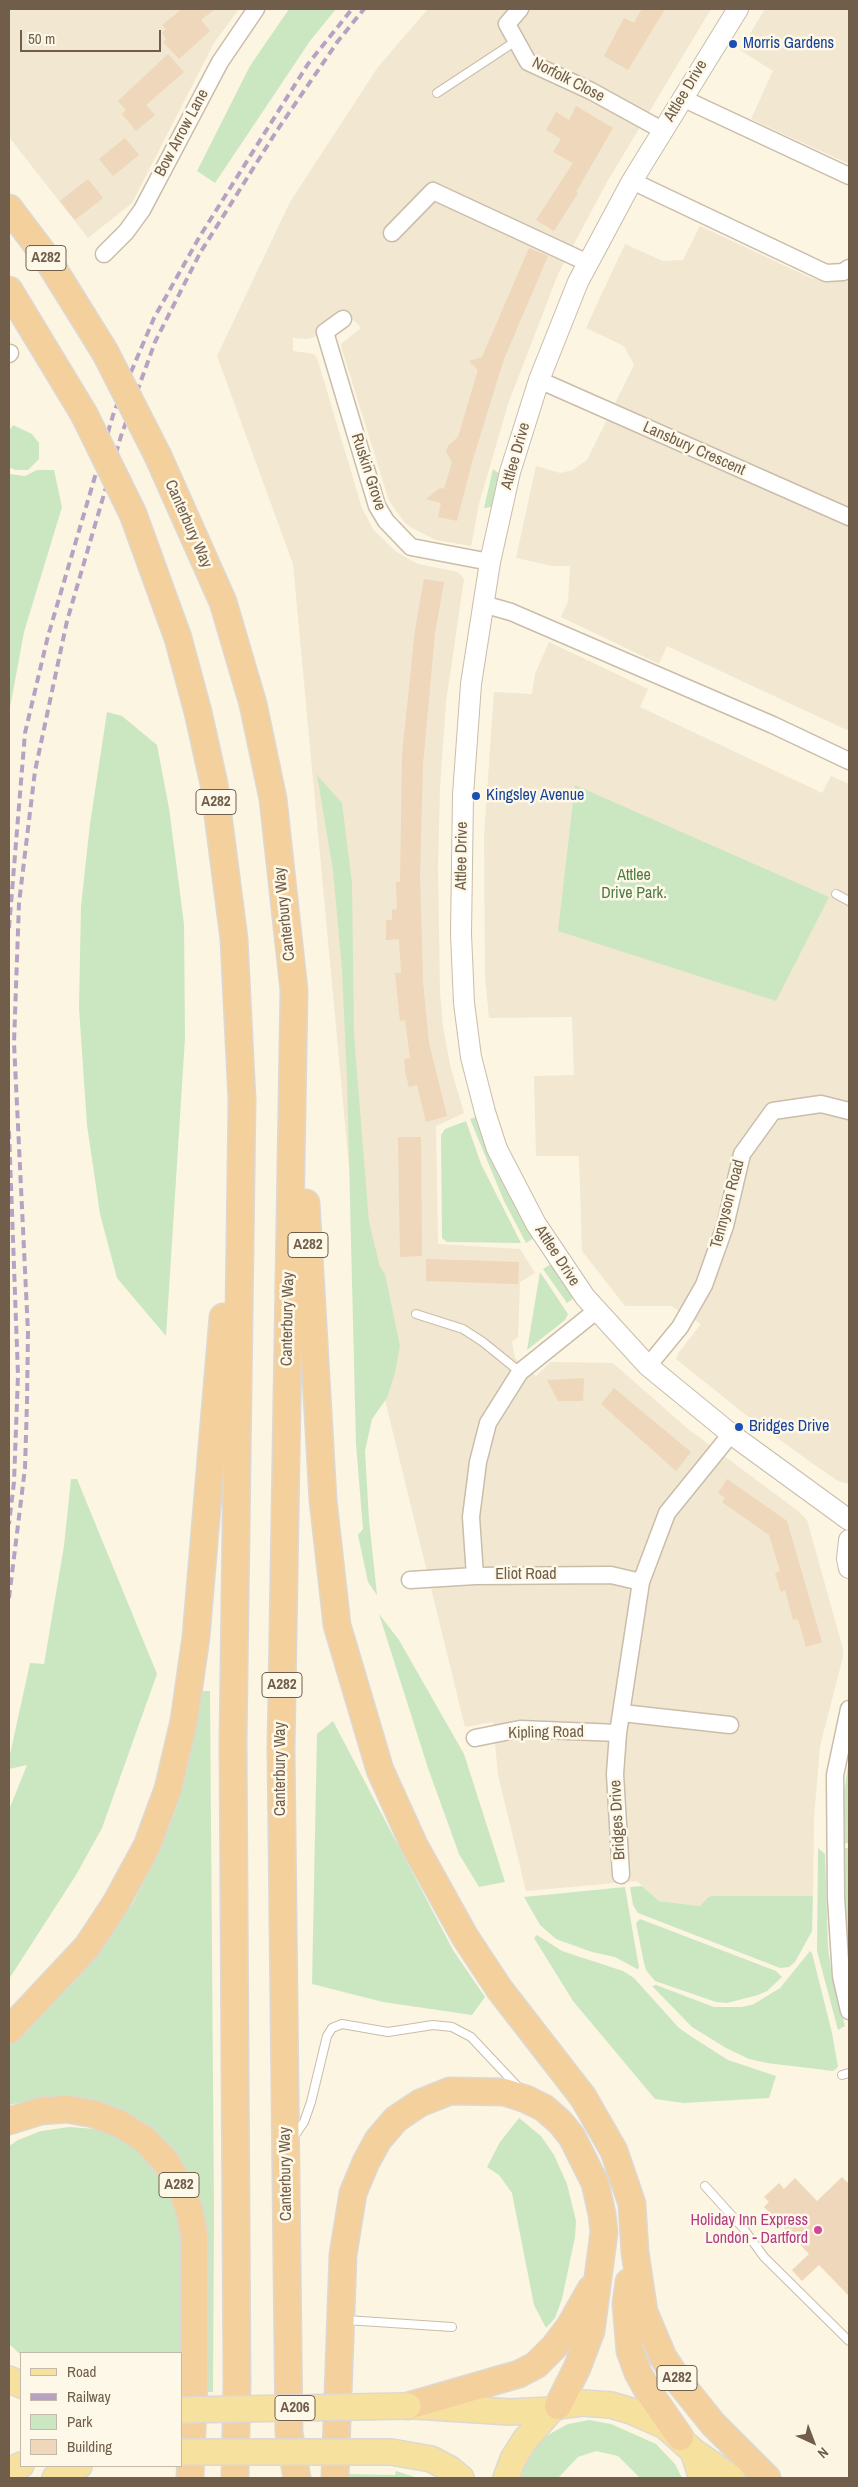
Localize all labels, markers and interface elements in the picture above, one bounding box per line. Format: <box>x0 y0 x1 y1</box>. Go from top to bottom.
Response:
scale bar <box>22 20 164 52</box>
text: 50 m <box>28 28 55 49</box>
place label: Morris Gardens <box>743 34 834 54</box>
marker: Morris Gardens <box>727 38 739 50</box>
street label: Norfolk Close <box>529 54 607 106</box>
street label: Attlee Drive <box>660 57 712 125</box>
street label: Bow Arrow Lane <box>151 86 213 180</box>
road number: A282 <box>26 246 66 270</box>
street label: Lansbury Crescent <box>640 418 748 480</box>
street label: Attlee Drive <box>497 420 535 492</box>
street label: Ruskin Grove <box>346 431 390 513</box>
street label: Canterbury Way <box>160 477 216 571</box>
place label: Kingsley Avenue <box>486 786 584 806</box>
road number: A282 <box>196 790 236 814</box>
marker: Kingsley Avenue <box>470 790 482 802</box>
street label: Attlee Drive <box>452 822 472 890</box>
street label: Canterbury Way <box>271 866 299 962</box>
park label: Attlee Drive Park. <box>601 866 667 904</box>
street label: Tennyson Road <box>707 1157 749 1251</box>
street label: Attlee Drive <box>530 1222 584 1290</box>
road number: A282 <box>288 1232 328 1258</box>
street label: Canterbury Way <box>278 1272 298 1366</box>
place label: Bridges Drive <box>749 1417 829 1437</box>
marker: Bridges Drive <box>733 1421 745 1433</box>
street label: Eliot Road <box>495 1565 557 1585</box>
road number: A282 <box>262 1672 302 1698</box>
street label: Canterbury Way <box>271 1722 291 1816</box>
street label: Kipling Road <box>508 1723 584 1743</box>
street label: Bridges Drive <box>606 1779 630 1861</box>
street label: Canterbury Way <box>276 2127 296 2221</box>
road number: A282 <box>159 2172 199 2198</box>
place label: Holiday Inn Express London - Dartford <box>691 2211 808 2249</box>
marker: Holiday Inn Express London - Dartford <box>812 2224 824 2236</box>
legend <box>20 2352 182 2467</box>
text: Road <box>67 2361 96 2382</box>
road number: A282 <box>657 2366 697 2390</box>
text: Railway <box>67 2386 111 2407</box>
road number: A206 <box>275 2396 315 2420</box>
text: Park <box>67 2411 92 2432</box>
north arrow <box>788 2417 838 2467</box>
text: Building <box>67 2436 112 2457</box>
text: N <box>814 2444 832 2462</box>

